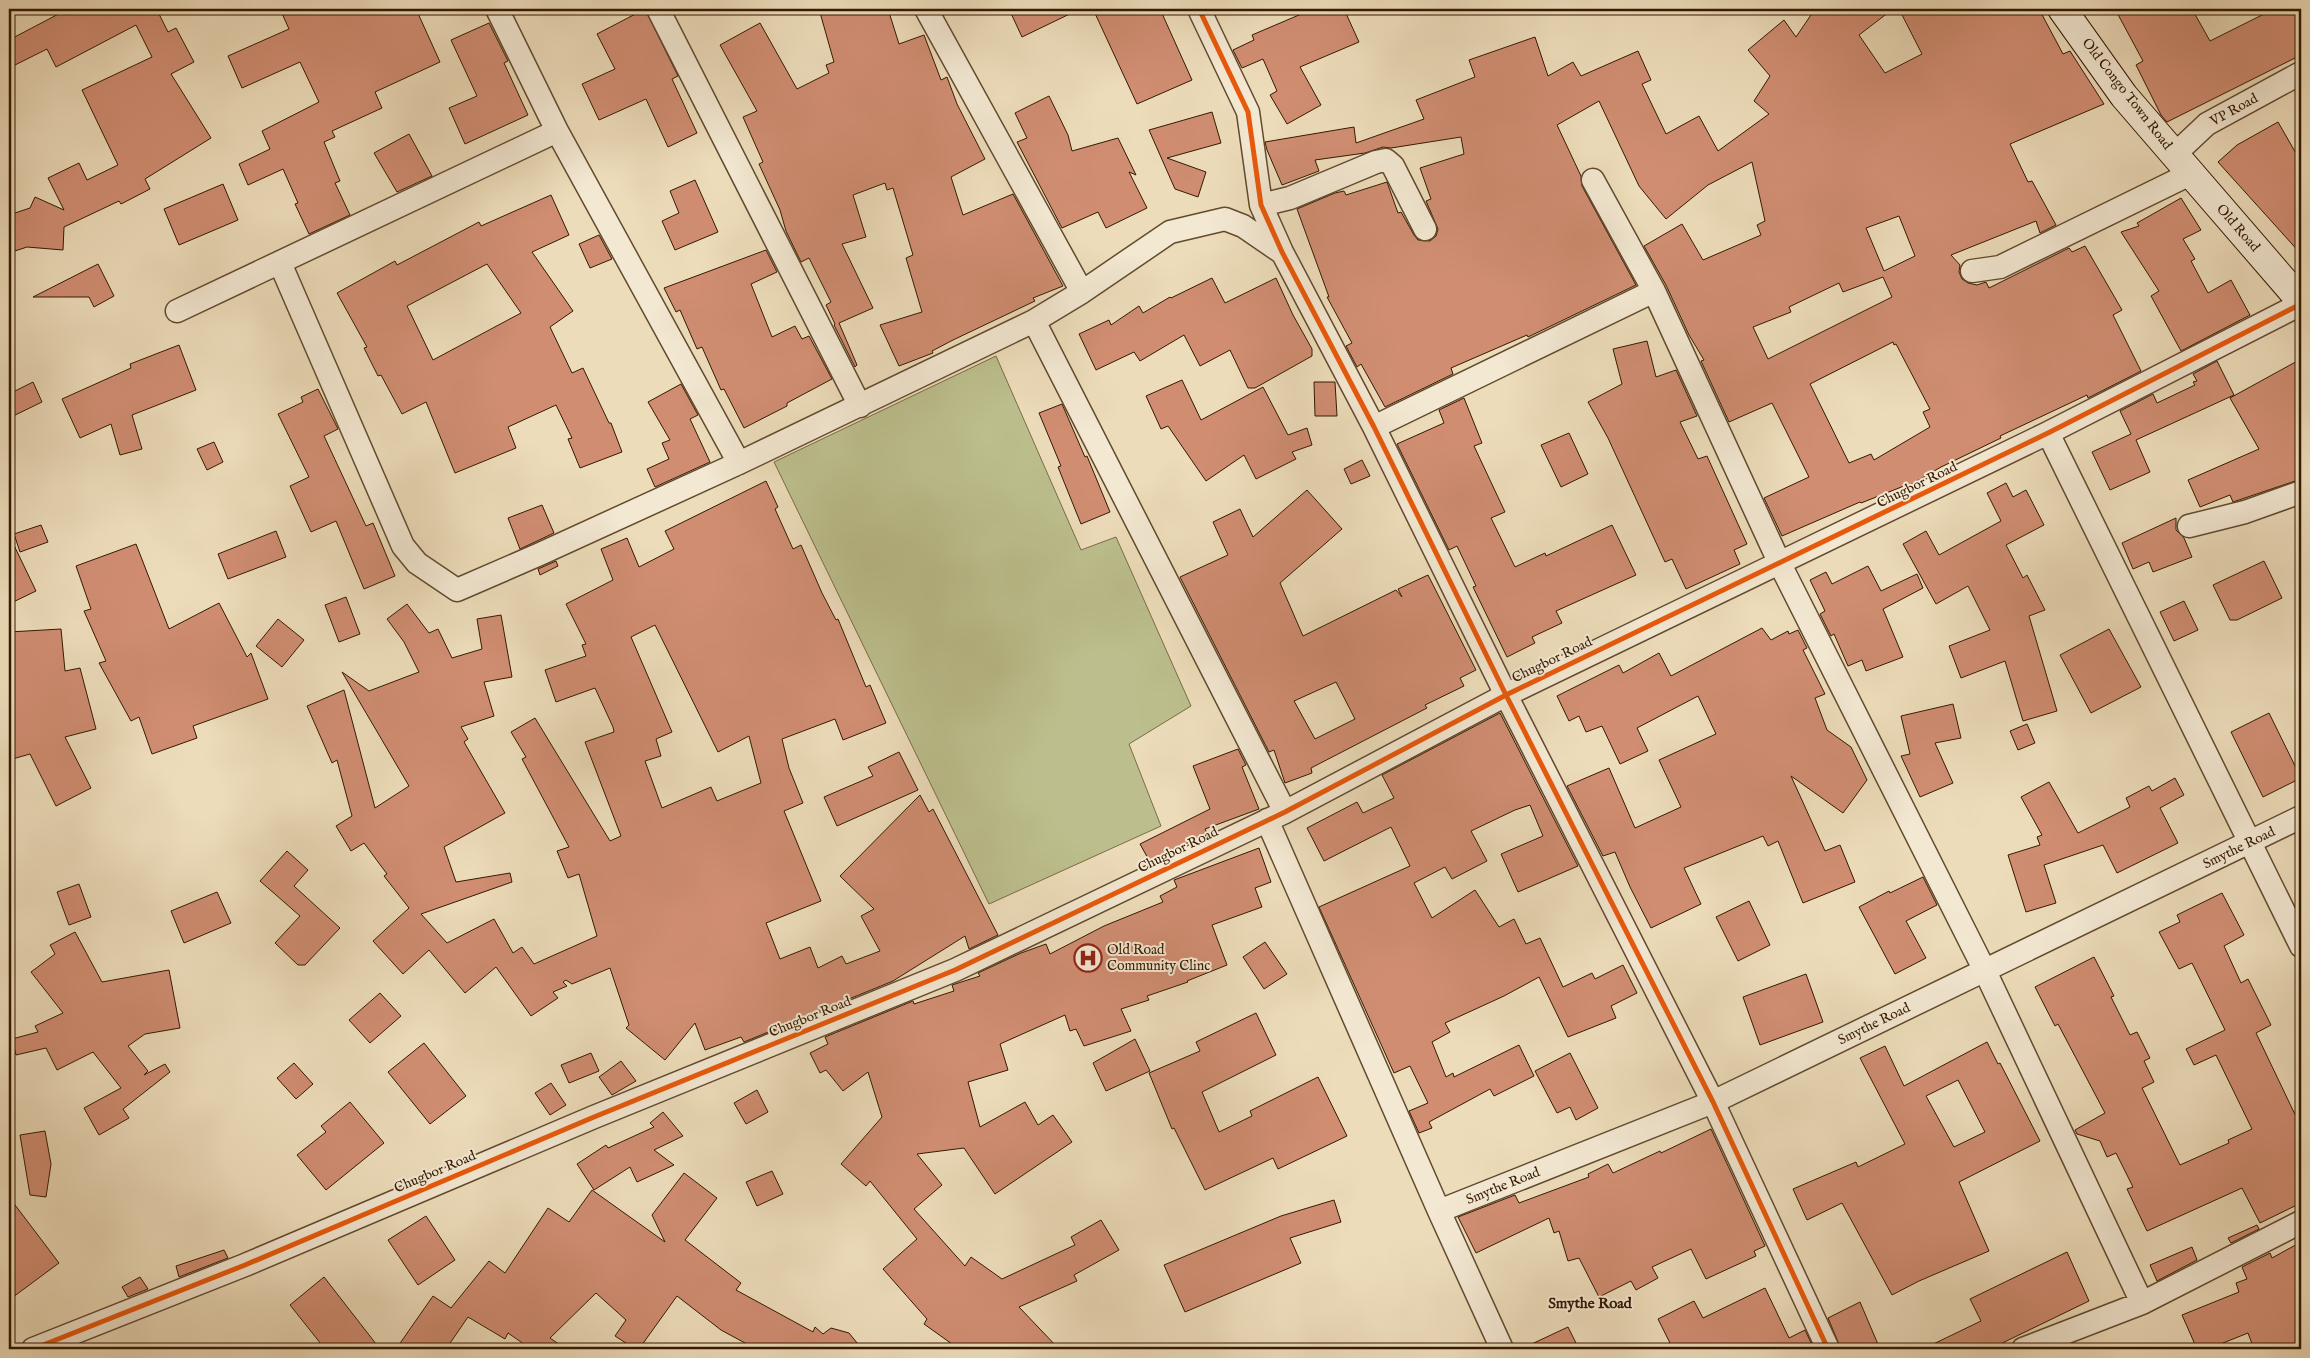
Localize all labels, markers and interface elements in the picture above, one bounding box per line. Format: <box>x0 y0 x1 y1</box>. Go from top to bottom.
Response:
street label: Old Congo Town Road <box>2078 35 2176 154</box>
street label: VP Road <box>2206 89 2262 131</box>
street label: Old Road <box>2212 200 2264 256</box>
street label: Chugbor Road <box>1874 458 1961 512</box>
street label: Chugbor Road <box>1509 633 1596 687</box>
street label: Chugbor Road <box>1135 823 1222 877</box>
street label: Smythe Road <box>2200 823 2279 873</box>
place label: Old Road Community Clinc <box>1107 941 1210 975</box>
hospital icon: Old Road Community Clinc <box>1073 943 1103 973</box>
street label: Chugbor Road <box>766 992 854 1042</box>
street label: Smythe Road <box>1835 999 1914 1049</box>
street label: Chugbor Road <box>391 1147 479 1197</box>
street label: Smythe Road <box>1463 1163 1543 1209</box>
district label: Smythe Road <box>1548 1294 1633 1313</box>

